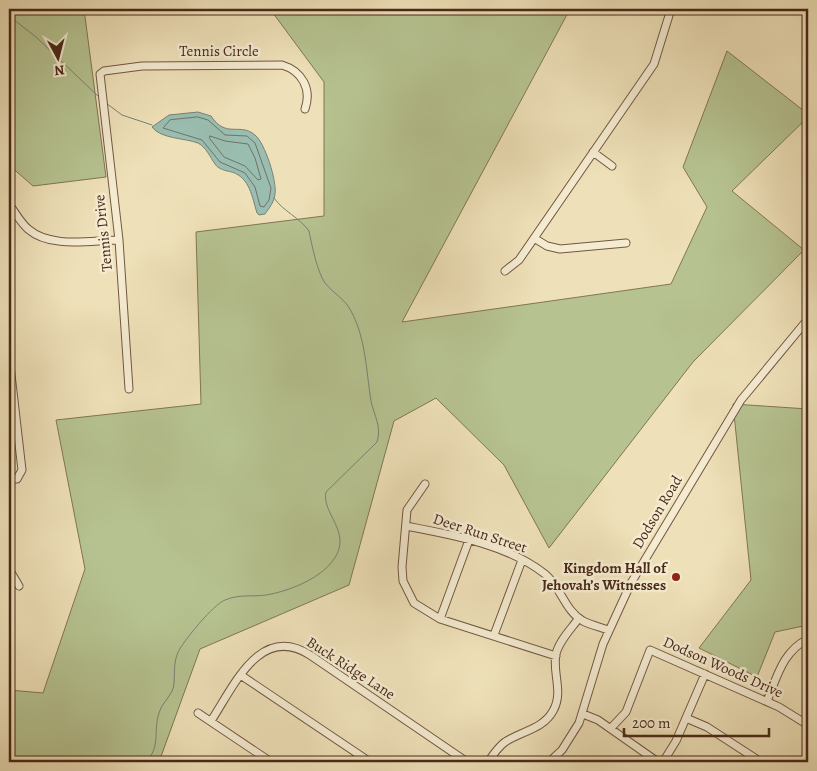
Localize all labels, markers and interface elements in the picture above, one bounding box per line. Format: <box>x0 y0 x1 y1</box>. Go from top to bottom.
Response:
north arrow <box>32 32 82 82</box>
street label: Tennis Circle <box>179 41 259 61</box>
text: N <box>53 60 66 80</box>
street label: Tennis Drive <box>89 193 117 273</box>
street label: Dodson Road <box>627 471 687 552</box>
street label: Deer Run Street <box>430 508 530 558</box>
place label: Kingdom Hall of Jehovah’s Witnesses <box>542 558 668 595</box>
marker: Kingdom Hall of Jehovah’s Witnesses <box>670 571 682 583</box>
street label: Buck Ridge Lane <box>303 632 399 704</box>
street label: Dodson Woods Drive <box>660 632 786 703</box>
scale bar <box>624 706 770 738</box>
text: 200 m <box>632 713 671 733</box>

